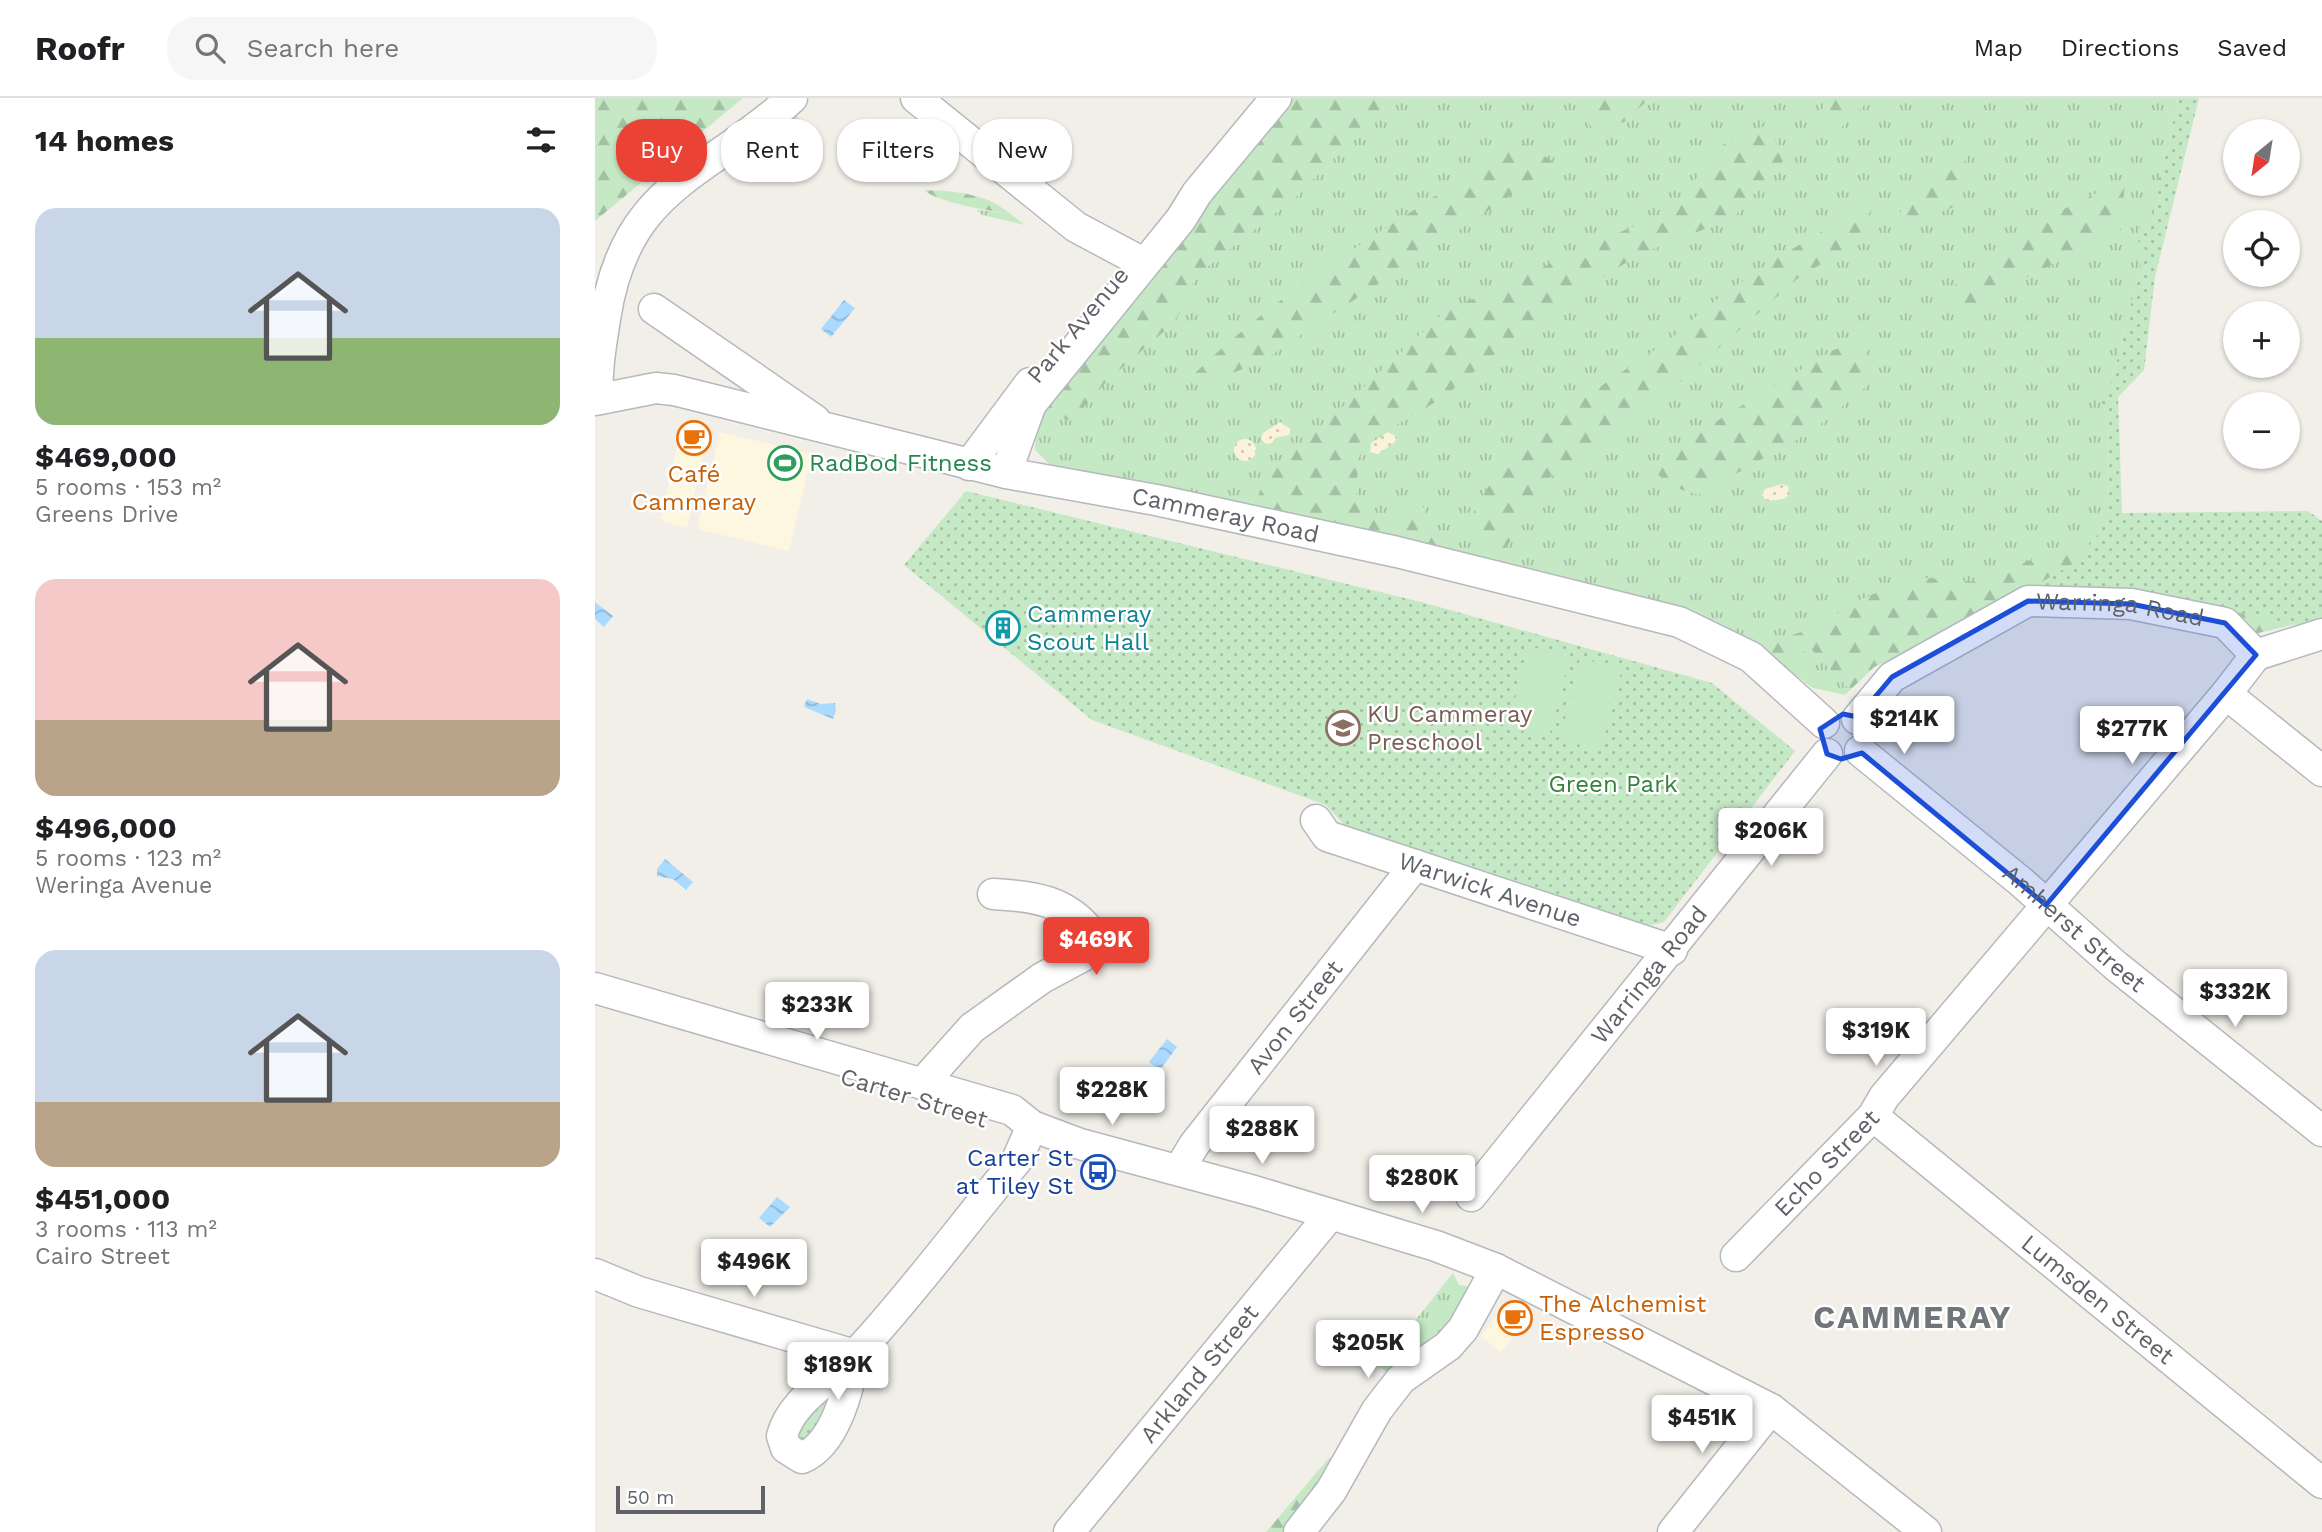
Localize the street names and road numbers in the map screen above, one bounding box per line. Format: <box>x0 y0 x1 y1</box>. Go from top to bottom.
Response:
street label: Park Avenue <box>1021 261 1135 389</box>
street label: Cammeray Road <box>1130 482 1322 549</box>
street label: Warringa Road <box>2036 587 2206 632</box>
street label: Warwick Avenue <box>1395 847 1585 933</box>
street label: Amherst Street <box>1997 859 2151 998</box>
street label: Warringa Road <box>1585 900 1713 1049</box>
street label: Avon Street <box>1241 955 1348 1080</box>
street label: Carter Street <box>837 1062 991 1134</box>
street label: Echo Street <box>1769 1104 1885 1222</box>
street label: Lumsden Street <box>2016 1229 2179 1370</box>
street label: Arkland Street <box>1134 1299 1264 1448</box>

